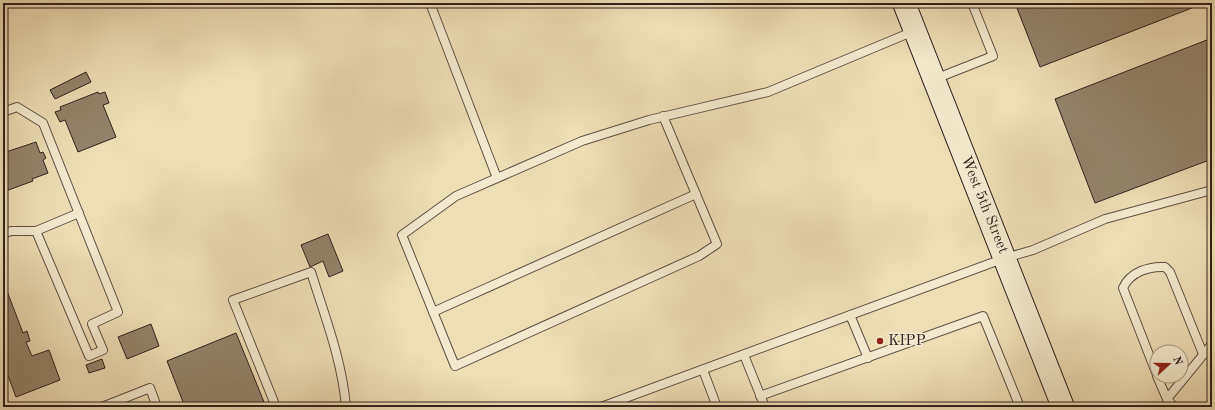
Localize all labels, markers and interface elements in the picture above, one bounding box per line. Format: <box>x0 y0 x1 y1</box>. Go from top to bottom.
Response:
street label: West 5th Street <box>958 154 1010 256</box>
place label: KIPP <box>888 334 926 349</box>
marker: KIPP <box>875 336 885 346</box>
north arrow <box>1149 344 1189 384</box>
text: N <box>1170 355 1184 367</box>

